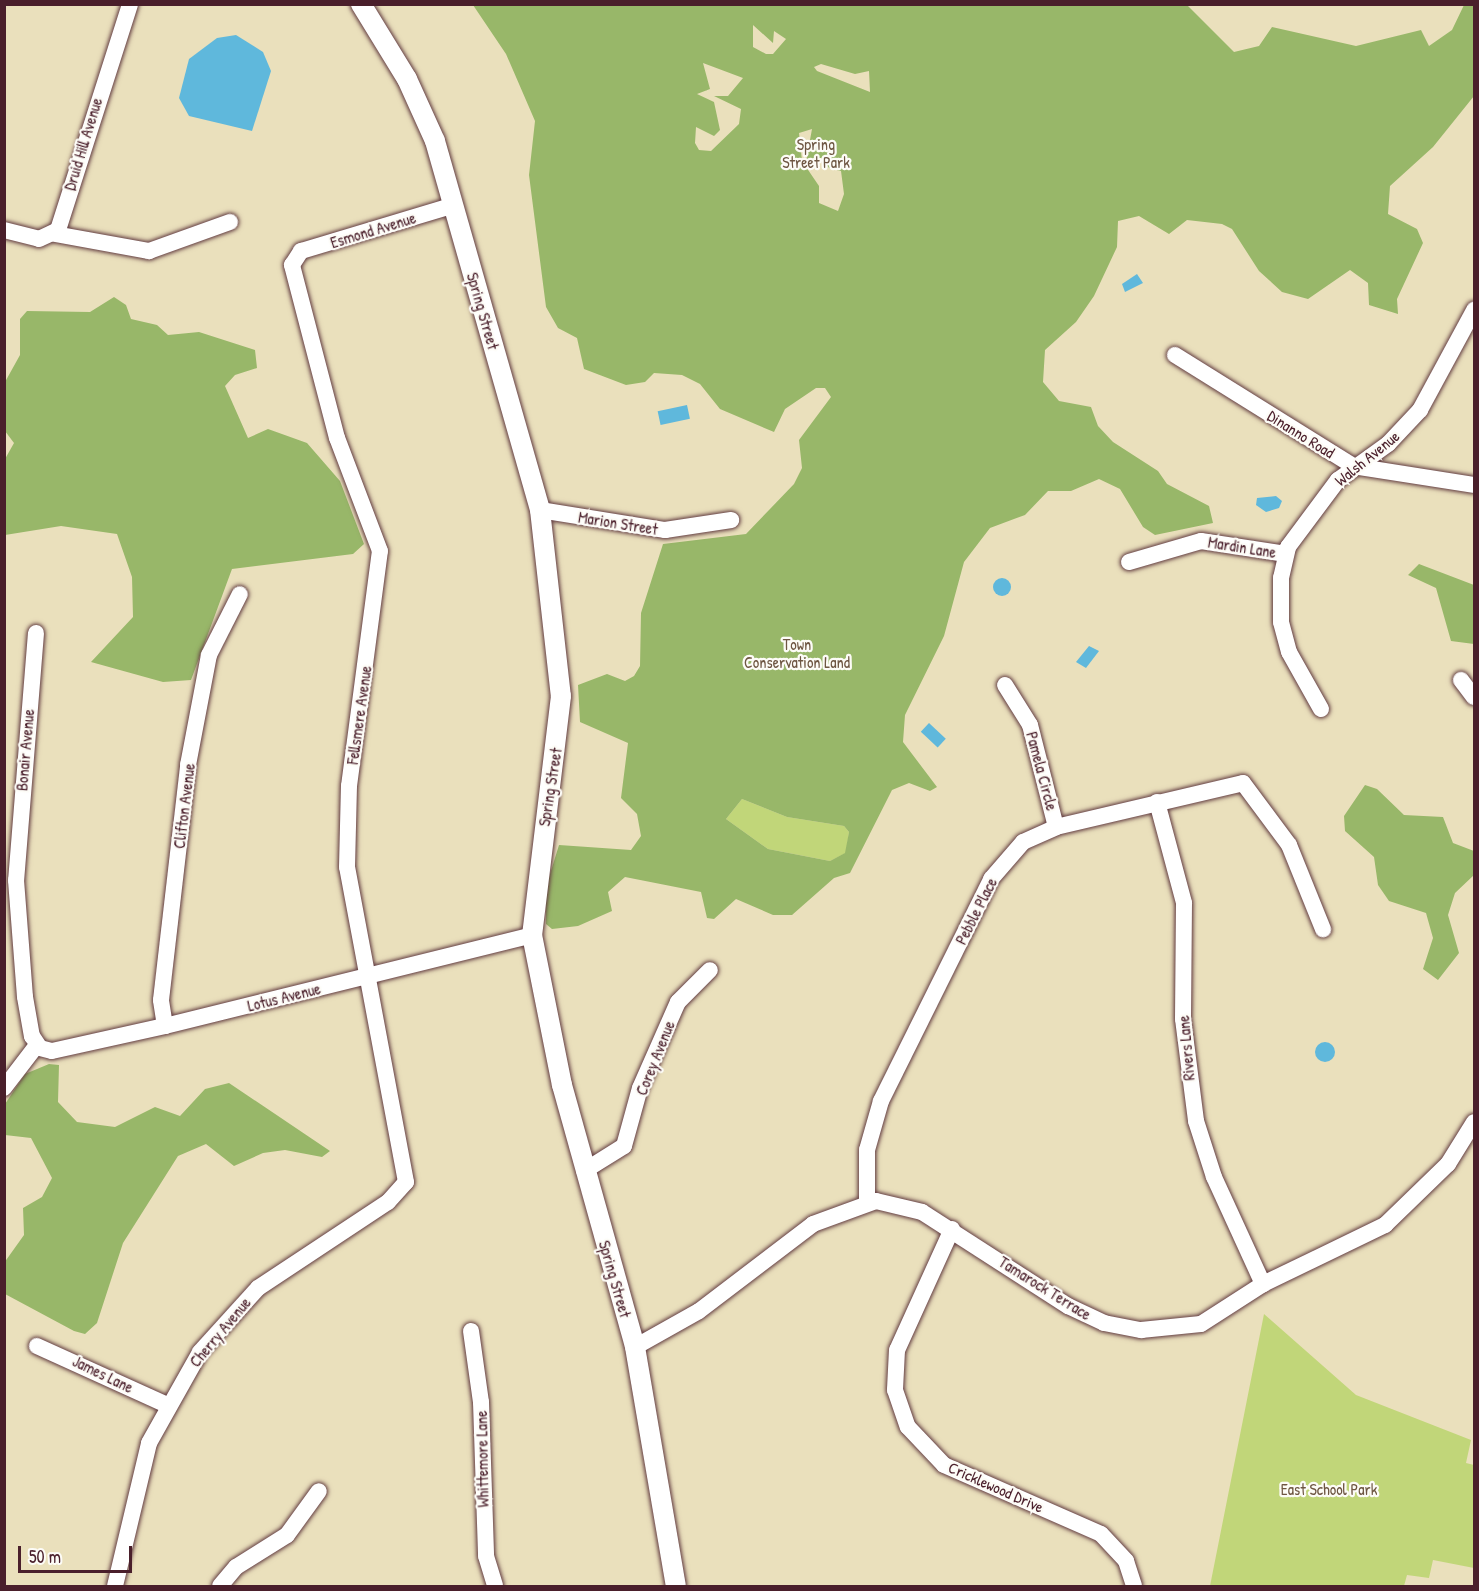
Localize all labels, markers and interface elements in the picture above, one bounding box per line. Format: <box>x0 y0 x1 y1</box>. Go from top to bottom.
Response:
street label: Druid Hill Avenue <box>60 95 106 193</box>
park label: Spring Street Park <box>782 134 850 172</box>
street label: Esmond Avenue <box>328 208 418 252</box>
street label: Spring Street <box>463 270 503 352</box>
street label: Dinanno Road <box>1264 406 1338 462</box>
street label: Walsh Avenue <box>1331 426 1403 490</box>
street label: Marion Street <box>577 507 659 539</box>
street label: Mardin Lane <box>1207 532 1277 562</box>
park label: Town Conservation Land <box>744 634 850 672</box>
street label: Fellsmere Avenue <box>343 664 375 766</box>
street label: Bonair Avenue <box>12 708 38 792</box>
street label: Pamela Circle <box>1022 730 1062 812</box>
street label: Spring Street <box>534 746 566 828</box>
street label: Clifton Avenue <box>169 762 199 850</box>
street label: Pebble Place <box>951 874 1001 948</box>
street label: Lotus Avenue <box>245 979 323 1015</box>
street label: Rivers Lane <box>1174 1015 1198 1081</box>
street label: Corey Avenue <box>631 1018 679 1098</box>
street label: Spring Street <box>595 1238 635 1320</box>
street label: Tamarock Terrace <box>995 1252 1095 1324</box>
street label: Cherry Avenue <box>185 1293 255 1371</box>
street label: James Lane <box>70 1351 136 1397</box>
street label: Whittemore Lane <box>472 1410 492 1508</box>
street label: Cricklewood Drive <box>945 1457 1047 1517</box>
park label: East School Park <box>1281 1479 1377 1499</box>
scale bar <box>21 1534 135 1572</box>
text: 50 m <box>29 1544 61 1569</box>

